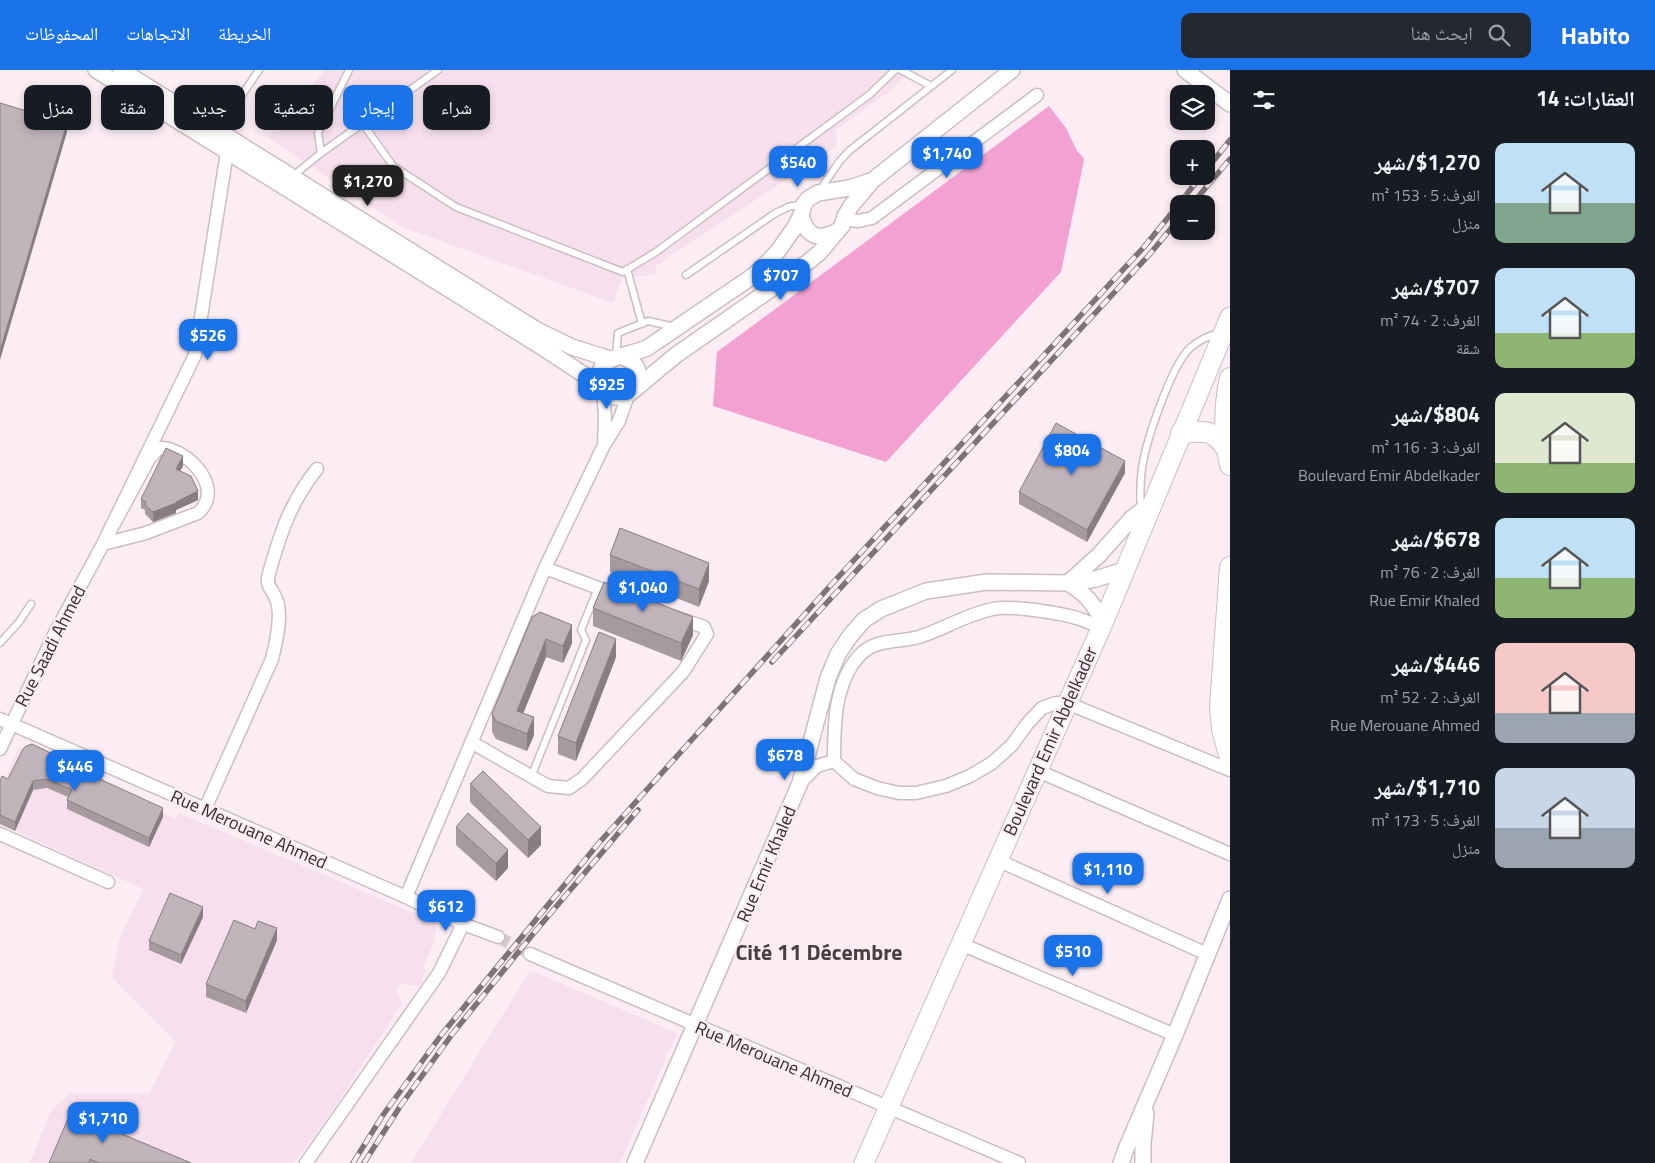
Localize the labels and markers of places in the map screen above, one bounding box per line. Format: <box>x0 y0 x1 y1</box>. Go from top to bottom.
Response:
pin: $1,740 <box>906 136 988 179</box>
pin: $540 <box>768 146 828 188</box>
pin: $1,270 <box>327 164 409 207</box>
pin: $707 <box>751 258 811 301</box>
pin: $526 <box>178 318 238 361</box>
pin: $925 <box>577 368 637 410</box>
pin: $804 <box>1042 434 1102 476</box>
pin: $1,040 <box>602 570 684 613</box>
pin: $678 <box>755 738 815 781</box>
pin: $446 <box>45 750 105 792</box>
pin: $1,110 <box>1067 852 1149 895</box>
pin: $612 <box>416 890 476 932</box>
pin: $510 <box>1043 934 1103 977</box>
pin: $1,710 <box>62 1102 144 1144</box>

